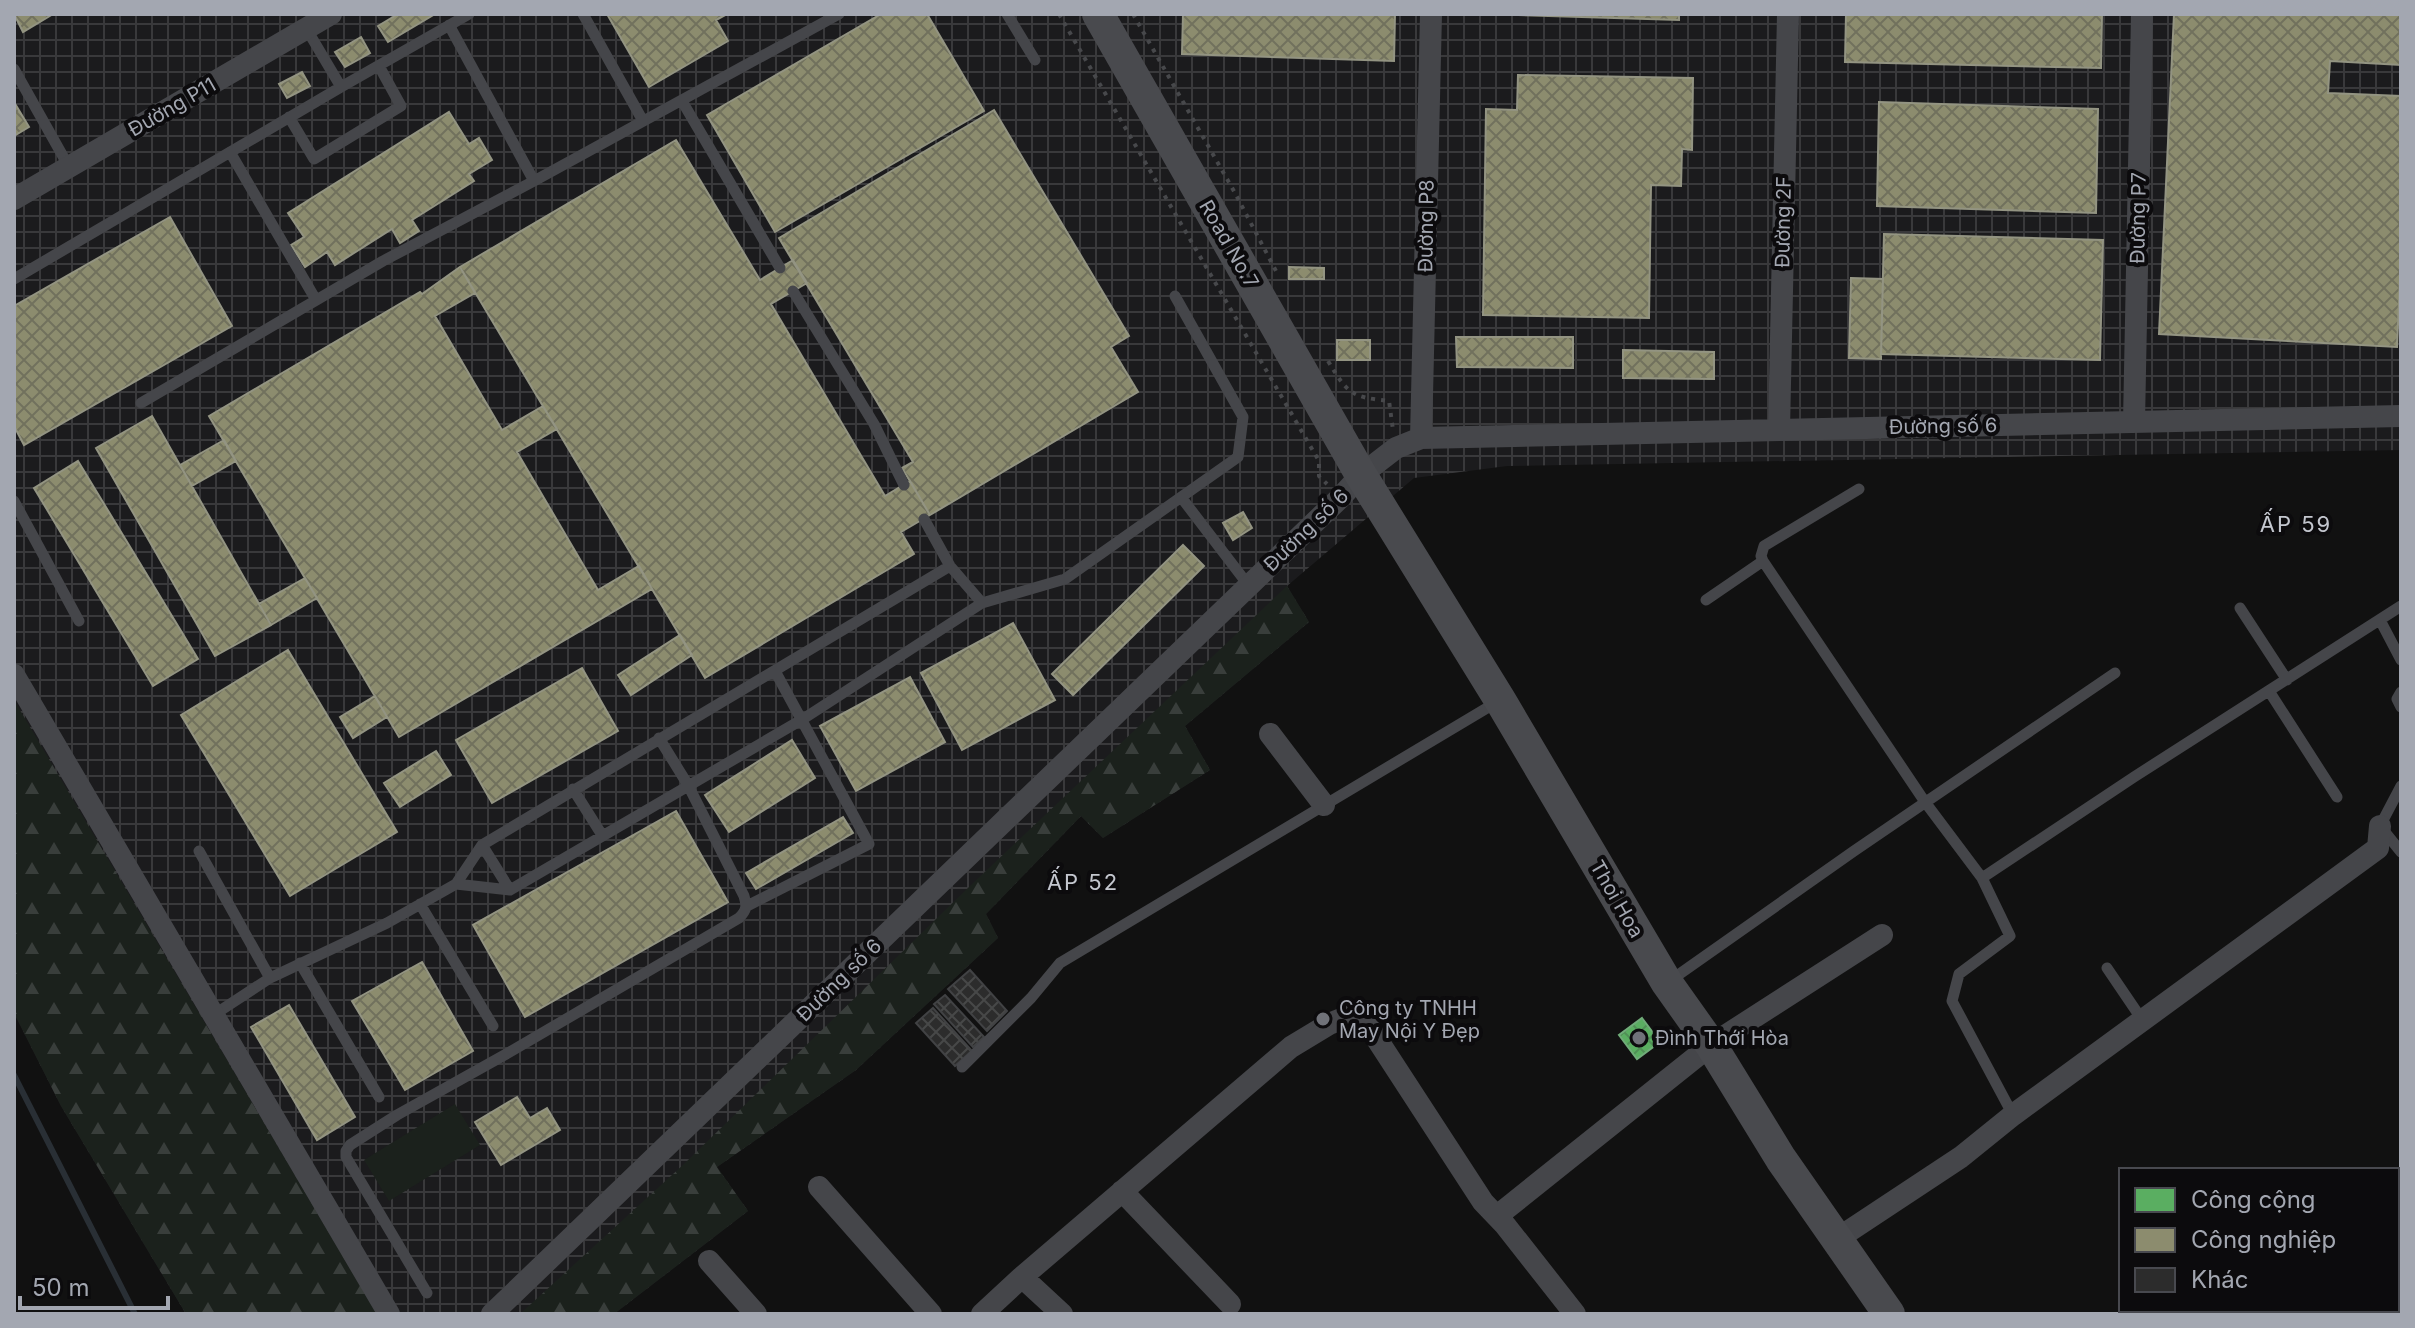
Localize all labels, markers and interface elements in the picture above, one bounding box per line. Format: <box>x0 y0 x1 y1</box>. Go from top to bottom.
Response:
street label: Đường P11 <box>124 72 220 142</box>
street label: Đường P7 <box>2125 172 2151 264</box>
street label: Đường 2F <box>1770 176 1796 268</box>
street label: Đường P8 <box>1413 179 1439 273</box>
street label: Road No.7 <box>1194 196 1264 292</box>
street label: Đường số 6 <box>1889 413 1997 439</box>
street label: Đường số 6 <box>1259 484 1353 576</box>
district label: ẤP 59 <box>2260 508 2332 537</box>
street label: Thoi Hoa <box>1585 856 1649 942</box>
district label: ẤP 52 <box>1047 866 1119 895</box>
street label: Đường số 6 <box>792 934 886 1026</box>
place label: Công ty TNHH May Nội Y Đẹp <box>1339 996 1480 1043</box>
marker: Công ty TNHH May Nội Y Đẹp <box>1314 1010 1332 1028</box>
place label: Đình Thới Hòa <box>1655 1026 1789 1050</box>
marker: Đình Thới Hòa <box>1630 1029 1648 1047</box>
legend <box>2119 1168 2399 1312</box>
text: Công cộng <box>2191 1185 2316 1214</box>
text: Công nghiệp <box>2191 1225 2336 1254</box>
scale bar <box>20 1260 168 1310</box>
text: Khác <box>2191 1265 2249 1294</box>
text: 50 m <box>32 1273 90 1302</box>

